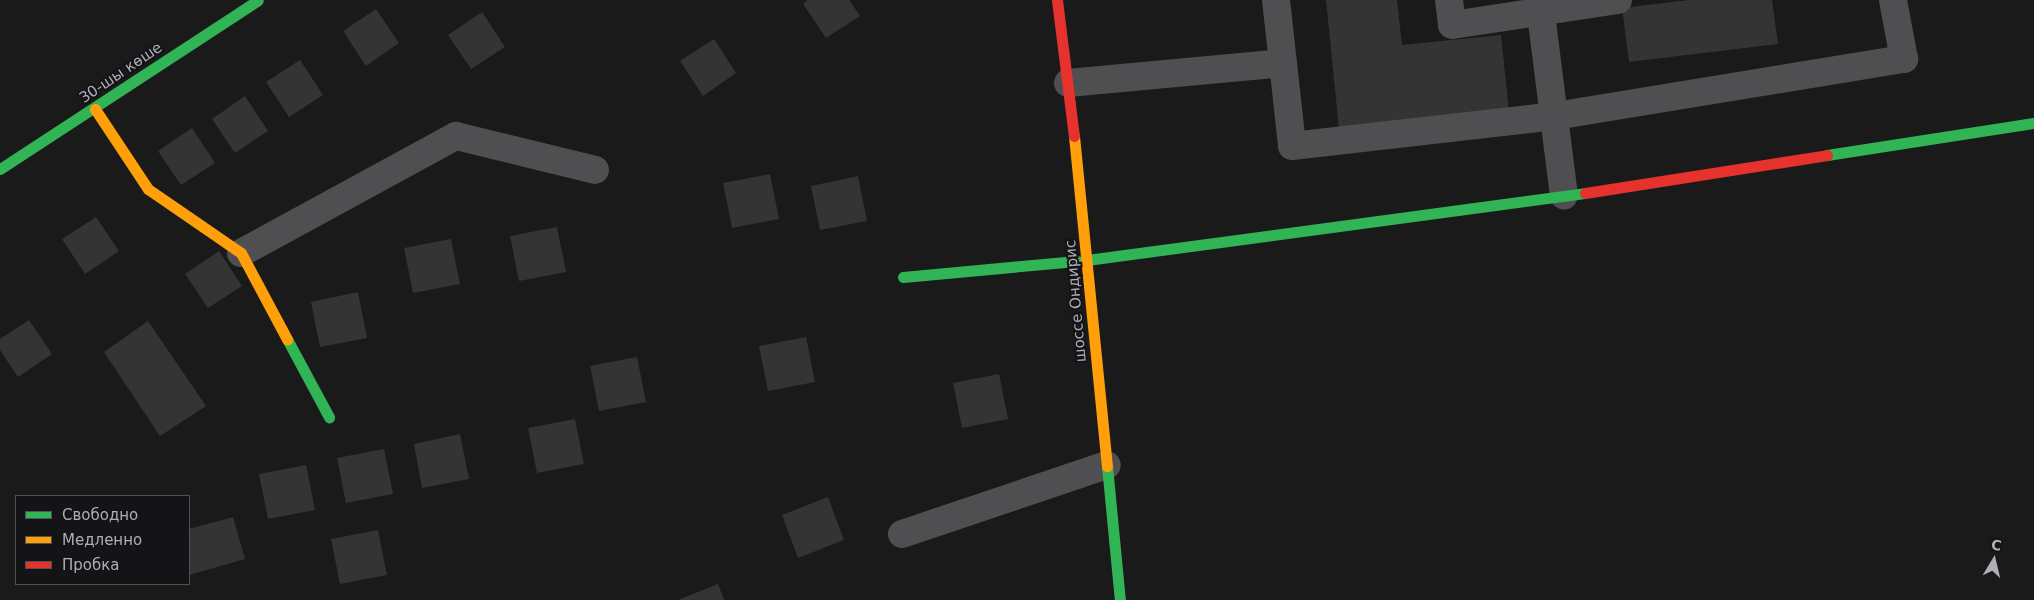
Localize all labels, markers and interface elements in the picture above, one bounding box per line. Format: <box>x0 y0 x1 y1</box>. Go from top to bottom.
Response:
street label: 30-шы көше <box>76 39 166 107</box>
street label: шоссе Ондирис <box>1062 239 1090 363</box>
legend <box>15 495 190 585</box>
text: Свободно <box>62 506 138 524</box>
text: Медленно <box>62 531 142 549</box>
north arrow <box>1969 535 2019 585</box>
text: С <box>1990 536 2003 554</box>
text: Пробка <box>62 556 119 574</box>

